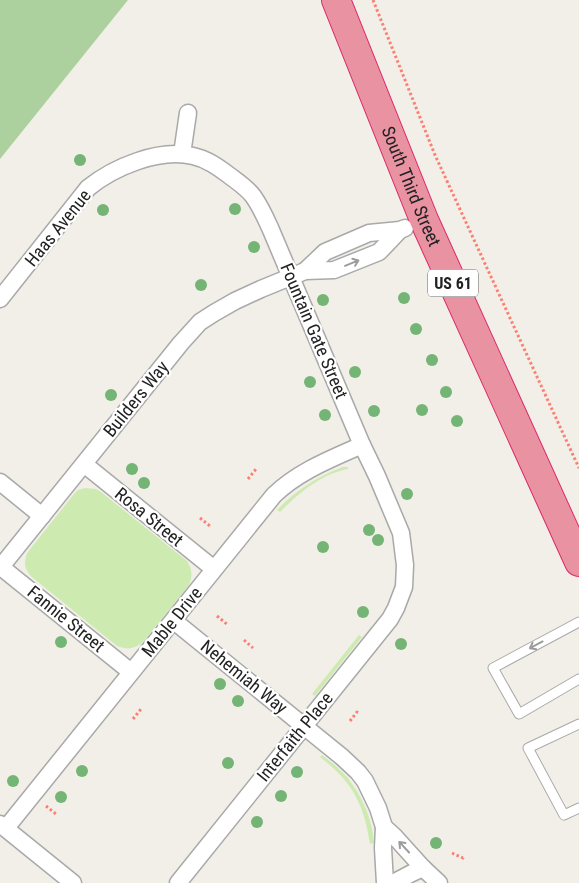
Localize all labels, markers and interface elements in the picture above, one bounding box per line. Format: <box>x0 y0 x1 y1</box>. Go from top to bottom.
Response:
street label: South Third Street <box>378 123 446 250</box>
street label: Haas Avenue <box>20 185 95 270</box>
one-way arrow <box>344 258 359 267</box>
street label: Fountain Gate Street <box>276 260 352 402</box>
road number: US 61 <box>428 270 478 296</box>
street label: Builders Way <box>99 356 173 441</box>
street label: Rosa Street <box>111 483 188 550</box>
street label: Fannie Street <box>23 581 109 656</box>
street label: Mable Drive <box>137 583 206 661</box>
street label: Nehemiah Way <box>197 635 292 718</box>
one-way arrow <box>529 641 544 650</box>
street label: Interfaith Place <box>252 688 337 786</box>
one-way arrow <box>398 841 410 854</box>

